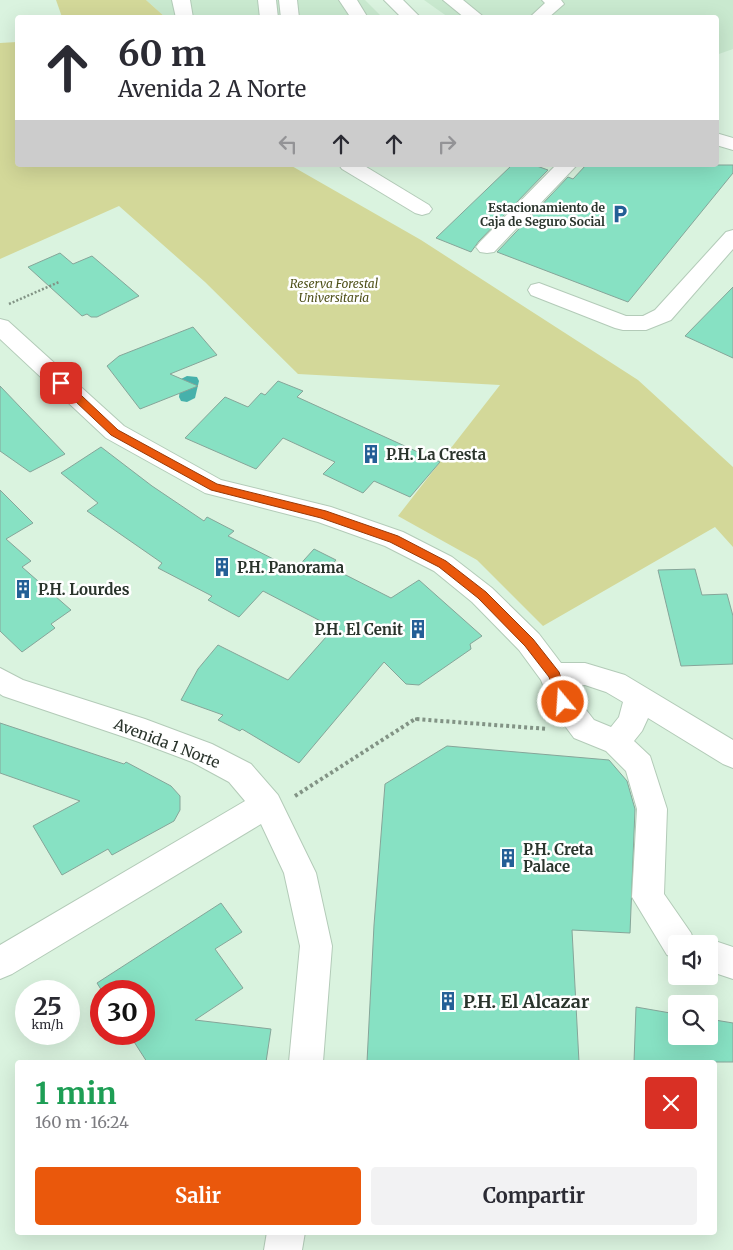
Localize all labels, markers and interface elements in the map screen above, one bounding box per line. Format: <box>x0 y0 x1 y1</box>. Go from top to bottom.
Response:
text: 60 m <box>118 32 206 76</box>
icon: ahead <box>35 35 100 100</box>
text: Avenida 2 A Norte <box>118 75 306 103</box>
icon: left <box>274 130 302 158</box>
icon: ahead <box>327 130 355 158</box>
icon: ahead <box>380 130 408 158</box>
icon: right <box>433 130 461 158</box>
place label: Estacionamiento de Caja de Seguro Social <box>480 200 606 229</box>
parking icon: Estacionamiento de Caja de Seguro Social <box>609 203 631 225</box>
park label: Reserva Forestal Universitaria <box>290 276 379 305</box>
pin <box>40 362 82 404</box>
icon: arrive <box>47 369 75 397</box>
building icon: P.H. La Cresta <box>360 443 382 465</box>
place label: P.H. La Cresta <box>386 445 487 464</box>
building icon: P.H. Panorama <box>211 556 233 578</box>
place label: P.H. Panorama <box>237 558 345 577</box>
building icon: P.H. Lourdes <box>12 578 34 600</box>
place label: P.H. Lourdes <box>38 580 130 599</box>
building icon: P.H. El Cenit <box>407 618 429 640</box>
place label: P.H. El Cenit <box>314 620 403 639</box>
position arrow <box>536 675 588 727</box>
street label: Avenida 1 Norte <box>110 714 223 772</box>
place label: P.H. Creta Palace <box>523 840 594 876</box>
building icon: P.H. Creta Palace <box>497 847 519 869</box>
map controls <box>668 935 718 1045</box>
button: sound <box>668 935 718 985</box>
speed limit sign: 30 <box>90 980 155 1045</box>
text: 25 <box>33 990 62 1022</box>
building icon: P.H. El Alcazar <box>437 990 459 1012</box>
place label: P.H. El Alcazar <box>463 990 589 1013</box>
button: search <box>668 995 718 1045</box>
text: km/h <box>32 1017 63 1032</box>
text: 1 min <box>35 1074 117 1112</box>
button: close <box>645 1077 697 1129</box>
text: 160 m · 16:24 <box>35 1112 129 1132</box>
button: Salir <box>35 1167 361 1225</box>
button: Compartir <box>371 1167 697 1225</box>

